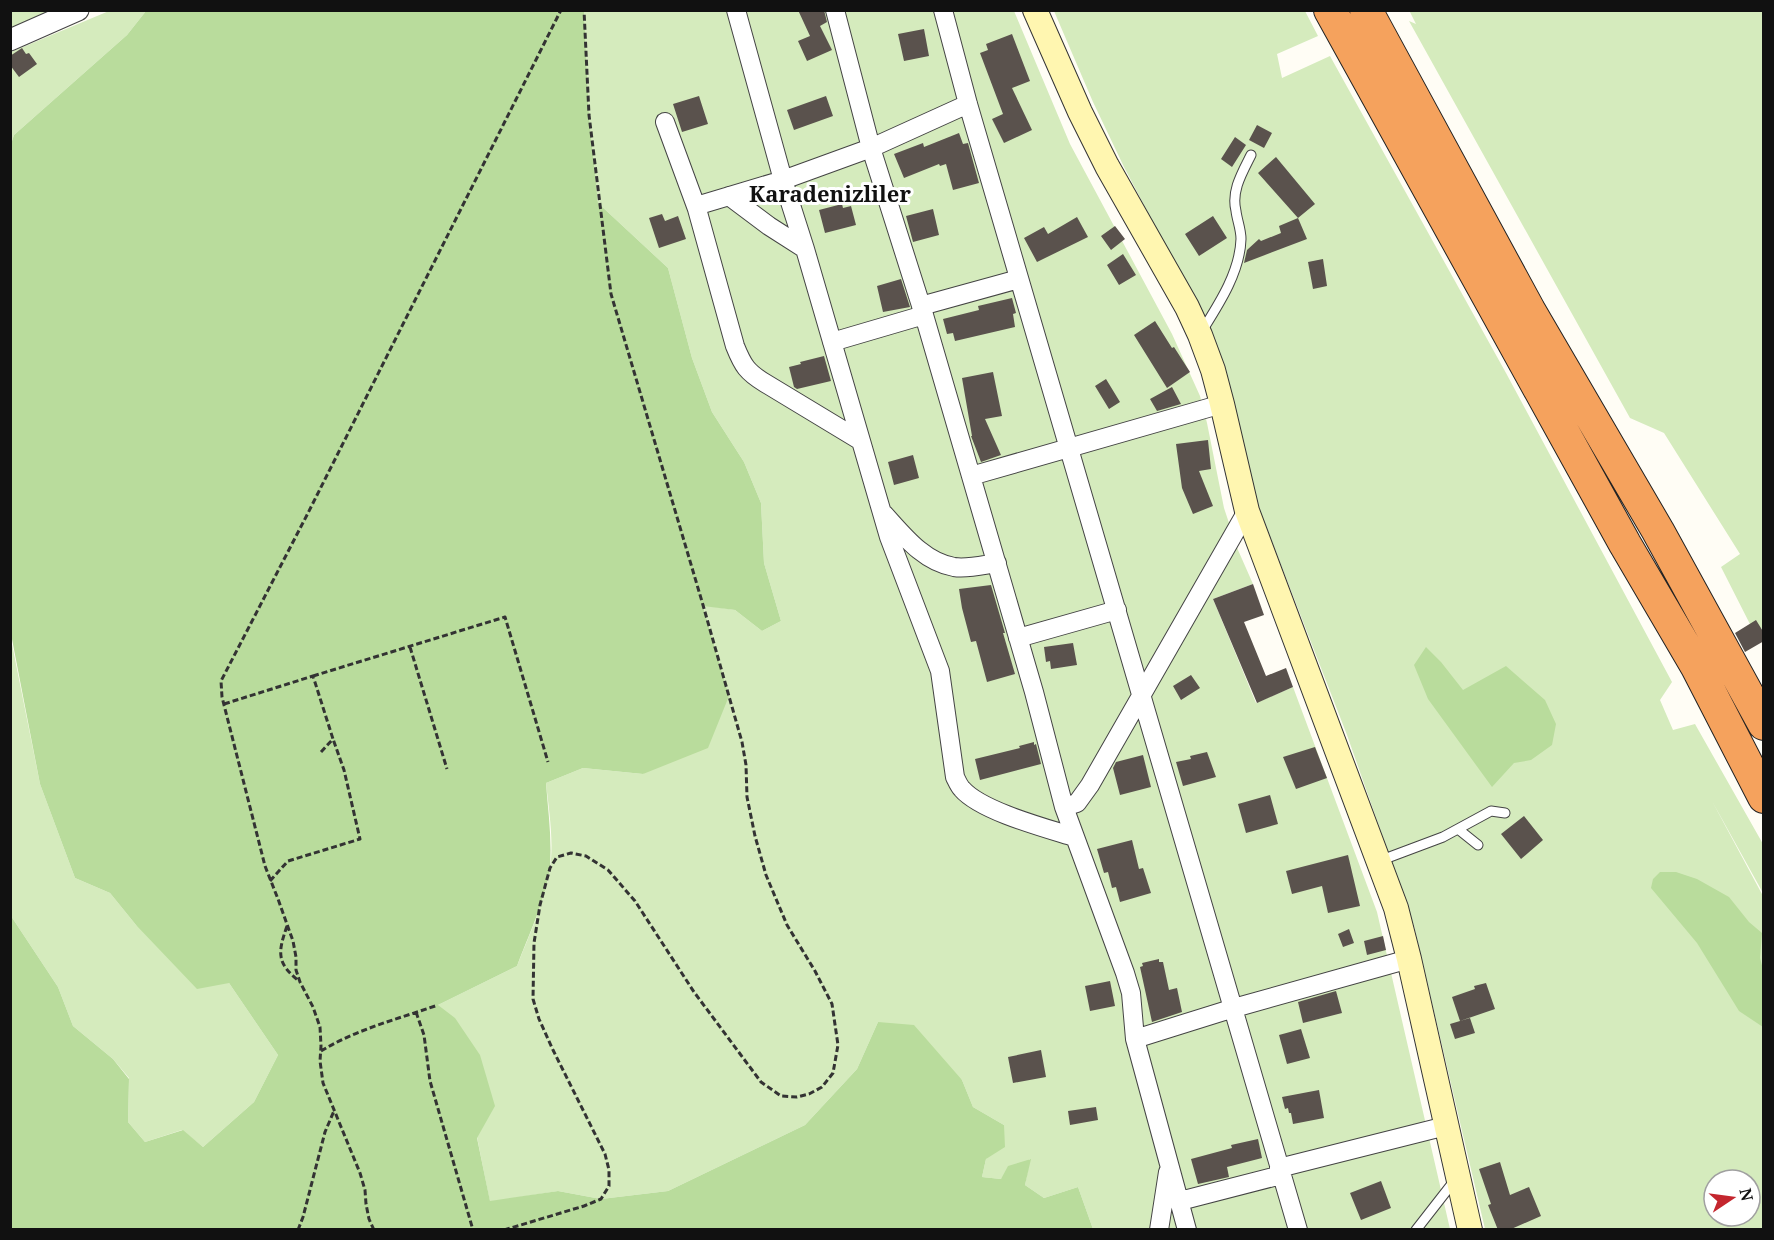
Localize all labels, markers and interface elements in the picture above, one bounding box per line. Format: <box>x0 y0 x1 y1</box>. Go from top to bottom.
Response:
district label: Karadenizliler <box>749 178 911 208</box>
north arrow <box>1702 1168 1762 1228</box>
text: N <box>1734 1186 1759 1204</box>

